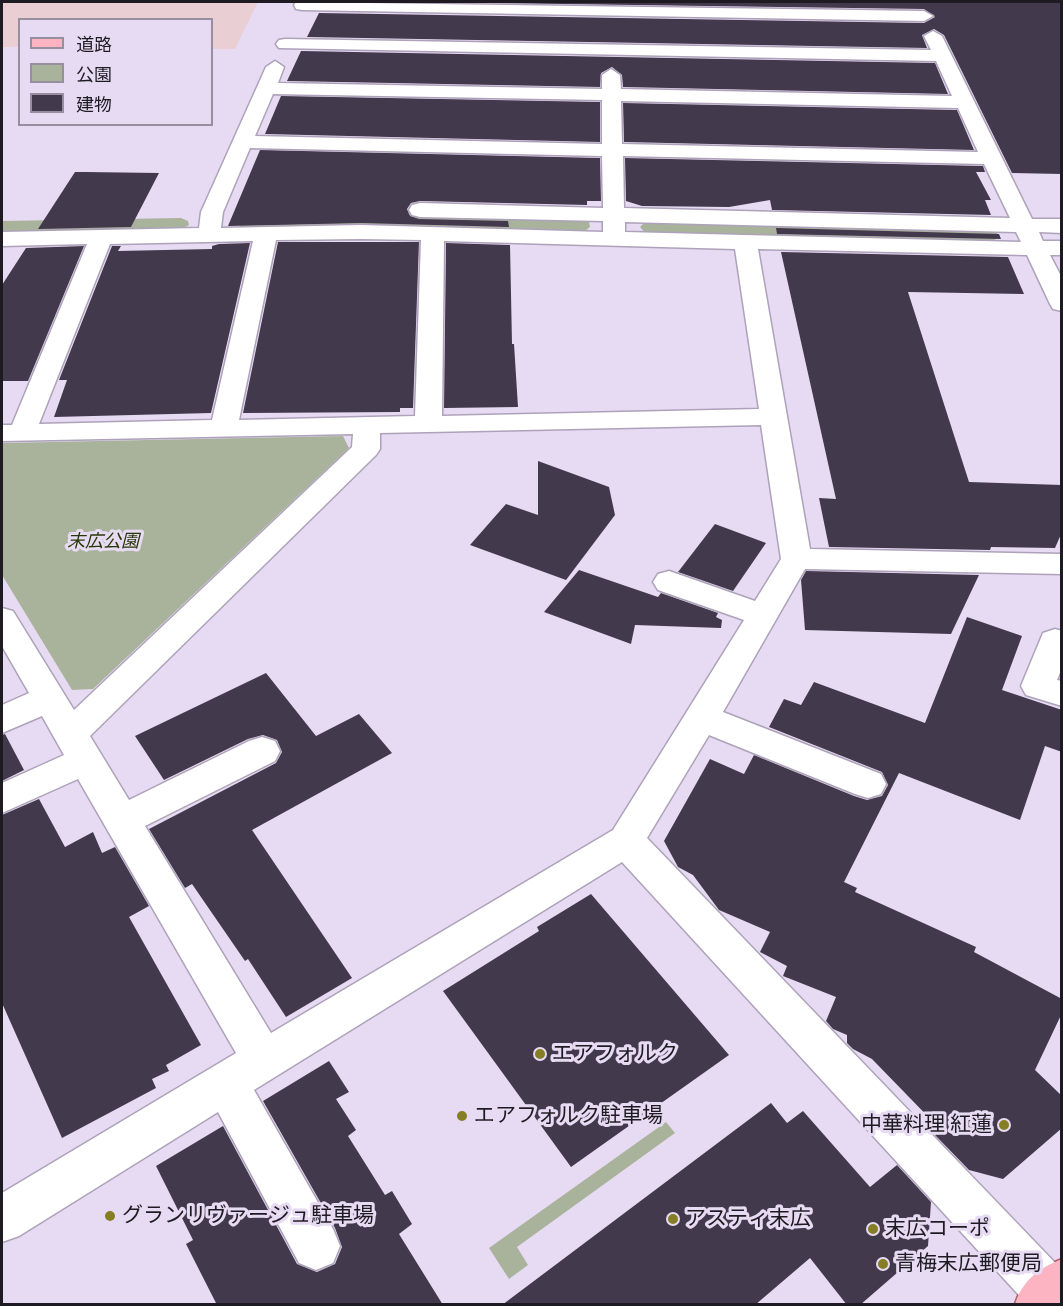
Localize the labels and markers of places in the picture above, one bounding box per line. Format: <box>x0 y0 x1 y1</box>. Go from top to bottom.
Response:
place label: エアフォルク <box>552 1041 678 1067</box>
marker: エアフォルク <box>533 1047 547 1061</box>
place label: エアフォルク駐車場 <box>474 1103 663 1129</box>
marker: エアフォルク駐車場 <box>455 1109 469 1123</box>
place label: 中華料理 紅蓮 <box>861 1112 992 1138</box>
marker: 中華料理 紅蓮 <box>997 1118 1011 1132</box>
place label: グランリヴァージュ駐車場 <box>122 1203 374 1229</box>
place label: アスティ末広 <box>685 1206 811 1232</box>
marker: グランリヴァージュ駐車場 <box>103 1209 117 1223</box>
marker: アスティ末広 <box>666 1212 680 1226</box>
place label: 末広コーポ <box>885 1216 990 1242</box>
marker: 末広コーポ <box>866 1222 880 1236</box>
place label: 青梅末広郵便局 <box>895 1251 1042 1277</box>
marker: 青梅末広郵便局 <box>876 1257 890 1271</box>

